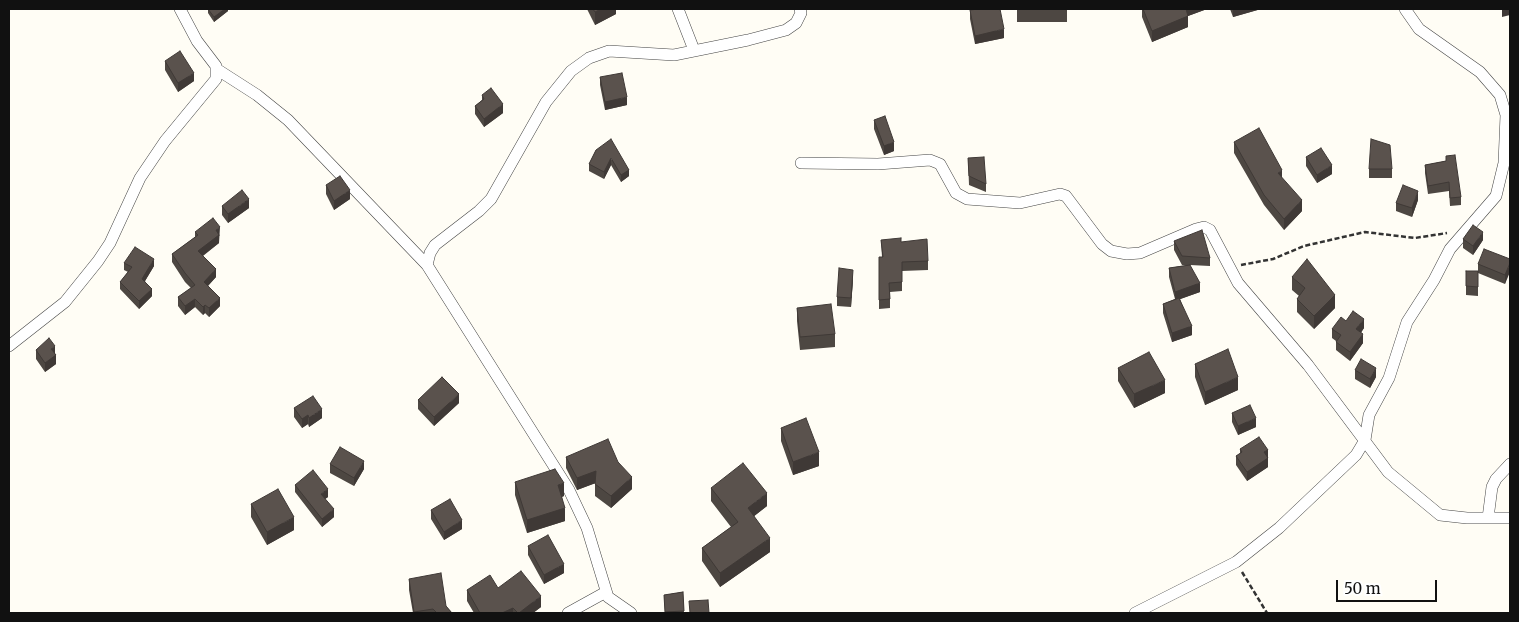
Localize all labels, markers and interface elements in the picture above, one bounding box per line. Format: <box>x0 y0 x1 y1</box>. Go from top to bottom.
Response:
scale bar <box>1339 570 1440 602</box>
text: 50 m <box>1344 579 1381 598</box>

